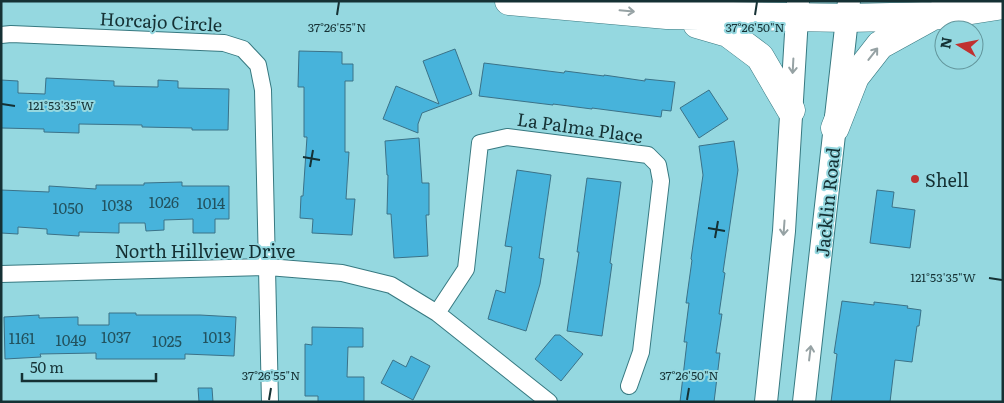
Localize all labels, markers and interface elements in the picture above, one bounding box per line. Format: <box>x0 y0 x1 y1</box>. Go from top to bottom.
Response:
street label: Horcajo Circle <box>99 4 223 38</box>
one-way arrow <box>619 7 635 16</box>
text: 37°26'55"N <box>308 18 366 36</box>
text: 37°26'50"N <box>725 18 785 36</box>
north arrow <box>934 20 984 70</box>
text: N <box>934 35 956 50</box>
one-way arrow <box>868 47 878 61</box>
one-way arrow <box>789 58 798 74</box>
text: 121°53'35"W <box>28 96 94 114</box>
street label: La Palma Place <box>515 105 645 149</box>
street label: Jacklin Road <box>808 146 846 258</box>
place label: Shell <box>925 166 969 193</box>
marker: Shell <box>909 173 921 185</box>
house number: 1026 <box>149 190 179 213</box>
house number: 1014 <box>197 191 225 214</box>
house number: 1038 <box>102 193 132 216</box>
house number: 1050 <box>52 196 84 219</box>
one-way arrow <box>779 220 789 236</box>
street label: North Hillview Drive <box>115 237 295 264</box>
text: 121°53'35"W <box>910 268 976 286</box>
house number: 1037 <box>101 325 131 348</box>
house number: 1013 <box>202 325 232 348</box>
house number: 1161 <box>9 326 35 349</box>
house number: 1049 <box>56 328 87 351</box>
house number: 1025 <box>152 329 182 352</box>
one-way arrow <box>805 346 815 362</box>
scale bar <box>22 350 156 382</box>
text: 50 m <box>30 355 64 378</box>
text: 37°26'55"N <box>242 366 300 384</box>
text: 37°26'50"N <box>659 366 719 384</box>

